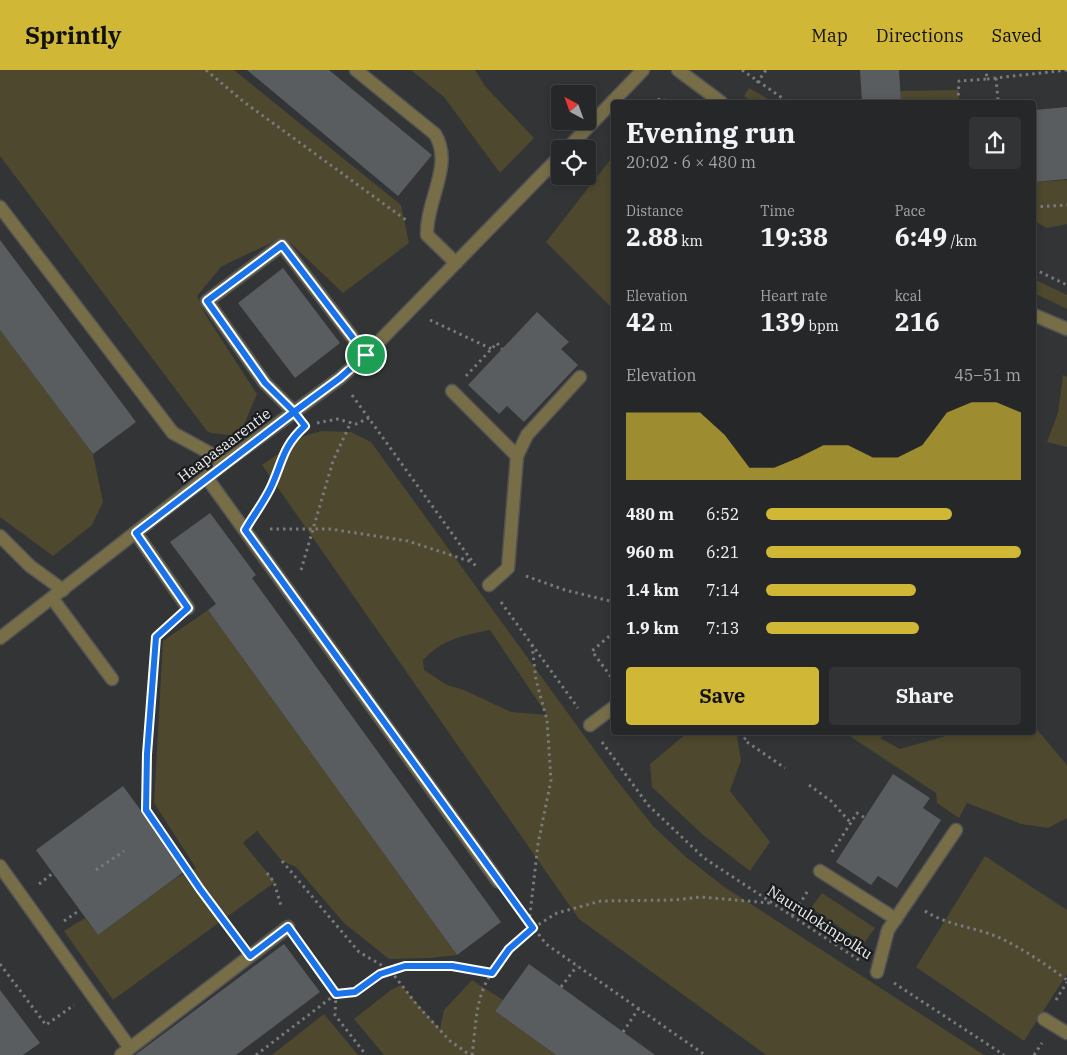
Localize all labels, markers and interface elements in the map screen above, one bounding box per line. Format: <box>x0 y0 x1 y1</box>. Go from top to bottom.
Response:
text: Sprintly <box>25 19 121 51</box>
text: Map <box>811 24 848 47</box>
text: Directions <box>876 24 964 47</box>
text: Saved <box>992 24 1042 47</box>
north arrow <box>551 85 596 130</box>
map controls <box>551 85 596 185</box>
text: Evening run <box>626 114 795 151</box>
button: share <box>969 117 1021 169</box>
button: locate <box>551 140 596 185</box>
text: 20:02 · 6 × 480 m <box>626 152 756 172</box>
text: Distance <box>626 202 683 220</box>
text: Time <box>760 202 795 220</box>
text: Pace <box>895 202 925 220</box>
text: 2.88 <box>626 220 678 253</box>
text: 19:38 <box>760 220 828 253</box>
text: 6:49 <box>895 220 947 253</box>
text: km <box>678 232 703 250</box>
text: /km <box>947 232 977 250</box>
text: Elevation <box>626 287 688 305</box>
text: Heart rate <box>760 287 827 305</box>
text: kcal <box>895 287 922 305</box>
text: 42 <box>626 305 656 338</box>
text: 139 <box>760 305 805 338</box>
text: 216 <box>895 305 940 338</box>
text: m <box>656 317 673 335</box>
text: bpm <box>805 317 839 335</box>
pin <box>345 334 387 376</box>
icon: arrive <box>352 341 380 369</box>
text: Elevation <box>626 365 696 385</box>
text: 45–51 m <box>954 365 1021 385</box>
street label: Haapasaarentie <box>174 404 274 486</box>
text: 480 m <box>626 504 674 524</box>
text: 6:52 <box>706 504 739 524</box>
text: 960 m <box>626 542 674 562</box>
text: 6:21 <box>706 542 739 562</box>
text: 1.4 km <box>626 580 679 600</box>
text: 7:14 <box>706 580 739 600</box>
text: 1.9 km <box>626 618 679 638</box>
text: 7:13 <box>706 618 739 638</box>
button: Save <box>626 667 819 725</box>
button: Share <box>829 667 1021 725</box>
street label: Naurulokinpolku <box>764 881 876 963</box>

